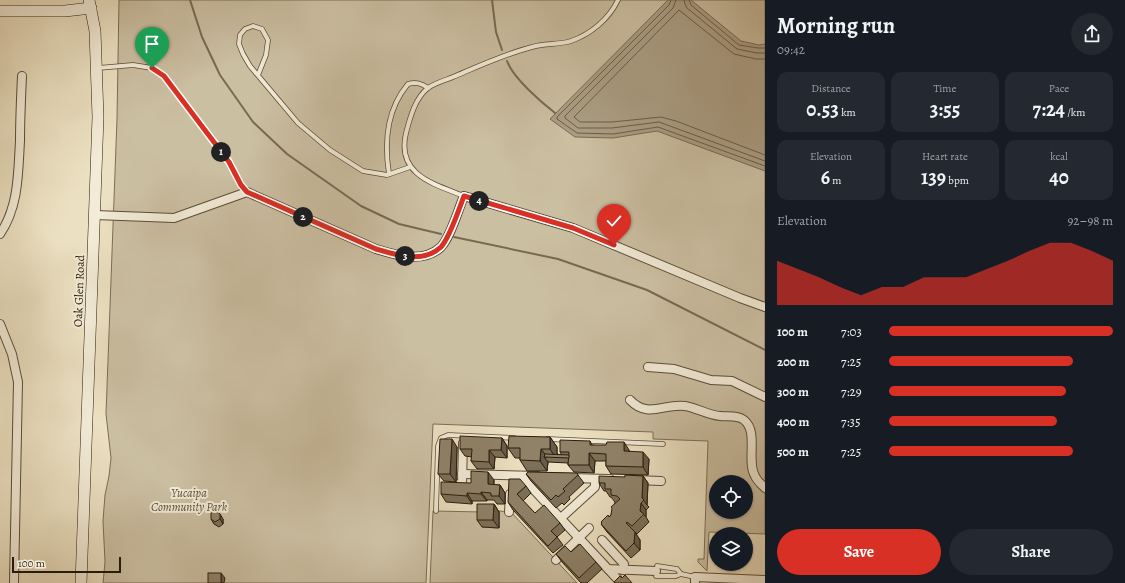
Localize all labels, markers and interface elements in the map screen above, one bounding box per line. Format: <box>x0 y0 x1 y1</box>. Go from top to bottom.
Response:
text: Morning run <box>777 11 895 41</box>
button: share <box>1071 13 1113 55</box>
pin <box>135 27 169 68</box>
icon: arrive <box>141 33 163 55</box>
text: 09:42 <box>777 41 805 58</box>
text: Distance <box>811 81 851 96</box>
text: Time <box>934 81 956 96</box>
text: Pace <box>1049 81 1069 96</box>
text: 0.53 <box>806 96 839 123</box>
text: 3:55 <box>930 96 960 123</box>
text: 7:24 <box>1033 96 1065 123</box>
text: km <box>839 105 856 120</box>
text: /km <box>1065 105 1085 120</box>
pin: 1 <box>211 142 231 162</box>
text: 1 <box>219 144 223 159</box>
text: Elevation <box>810 149 852 164</box>
text: Heart rate <box>922 149 968 164</box>
text: kcal <box>1050 149 1068 164</box>
text: 6 <box>821 164 830 191</box>
text: 139 <box>921 164 946 191</box>
text: 40 <box>1049 164 1069 191</box>
text: m <box>830 173 841 188</box>
text: bpm <box>946 173 969 188</box>
pin: 4 <box>469 191 489 211</box>
text: 4 <box>476 193 482 208</box>
pin <box>597 204 631 245</box>
pin: 2 <box>293 207 313 227</box>
text: 2 <box>300 209 306 224</box>
icon: check <box>603 210 625 232</box>
text: Elevation <box>777 212 827 229</box>
text: 92–98 m <box>1067 212 1113 229</box>
pin: 3 <box>395 246 415 266</box>
text: 3 <box>403 248 407 263</box>
street label: Oak Glen Road <box>70 254 88 327</box>
text: 100 m <box>777 323 808 340</box>
text: 7:03 <box>841 323 862 340</box>
text: 200 m <box>777 353 810 370</box>
text: 7:25 <box>841 353 861 370</box>
text: 300 m <box>777 383 809 400</box>
text: 7:29 <box>841 383 862 400</box>
text: 400 m <box>777 413 809 430</box>
text: 7:35 <box>841 413 861 430</box>
text: 500 m <box>777 443 809 460</box>
text: 7:25 <box>841 443 861 460</box>
map controls <box>709 475 753 571</box>
button: locate <box>709 475 753 519</box>
park label: Yucaipa Community Park <box>151 485 228 515</box>
button: layers <box>709 527 753 571</box>
button: Save <box>777 529 941 575</box>
button: Share <box>949 529 1113 575</box>
scale bar <box>12 555 121 574</box>
text: 100 m <box>18 556 45 571</box>

